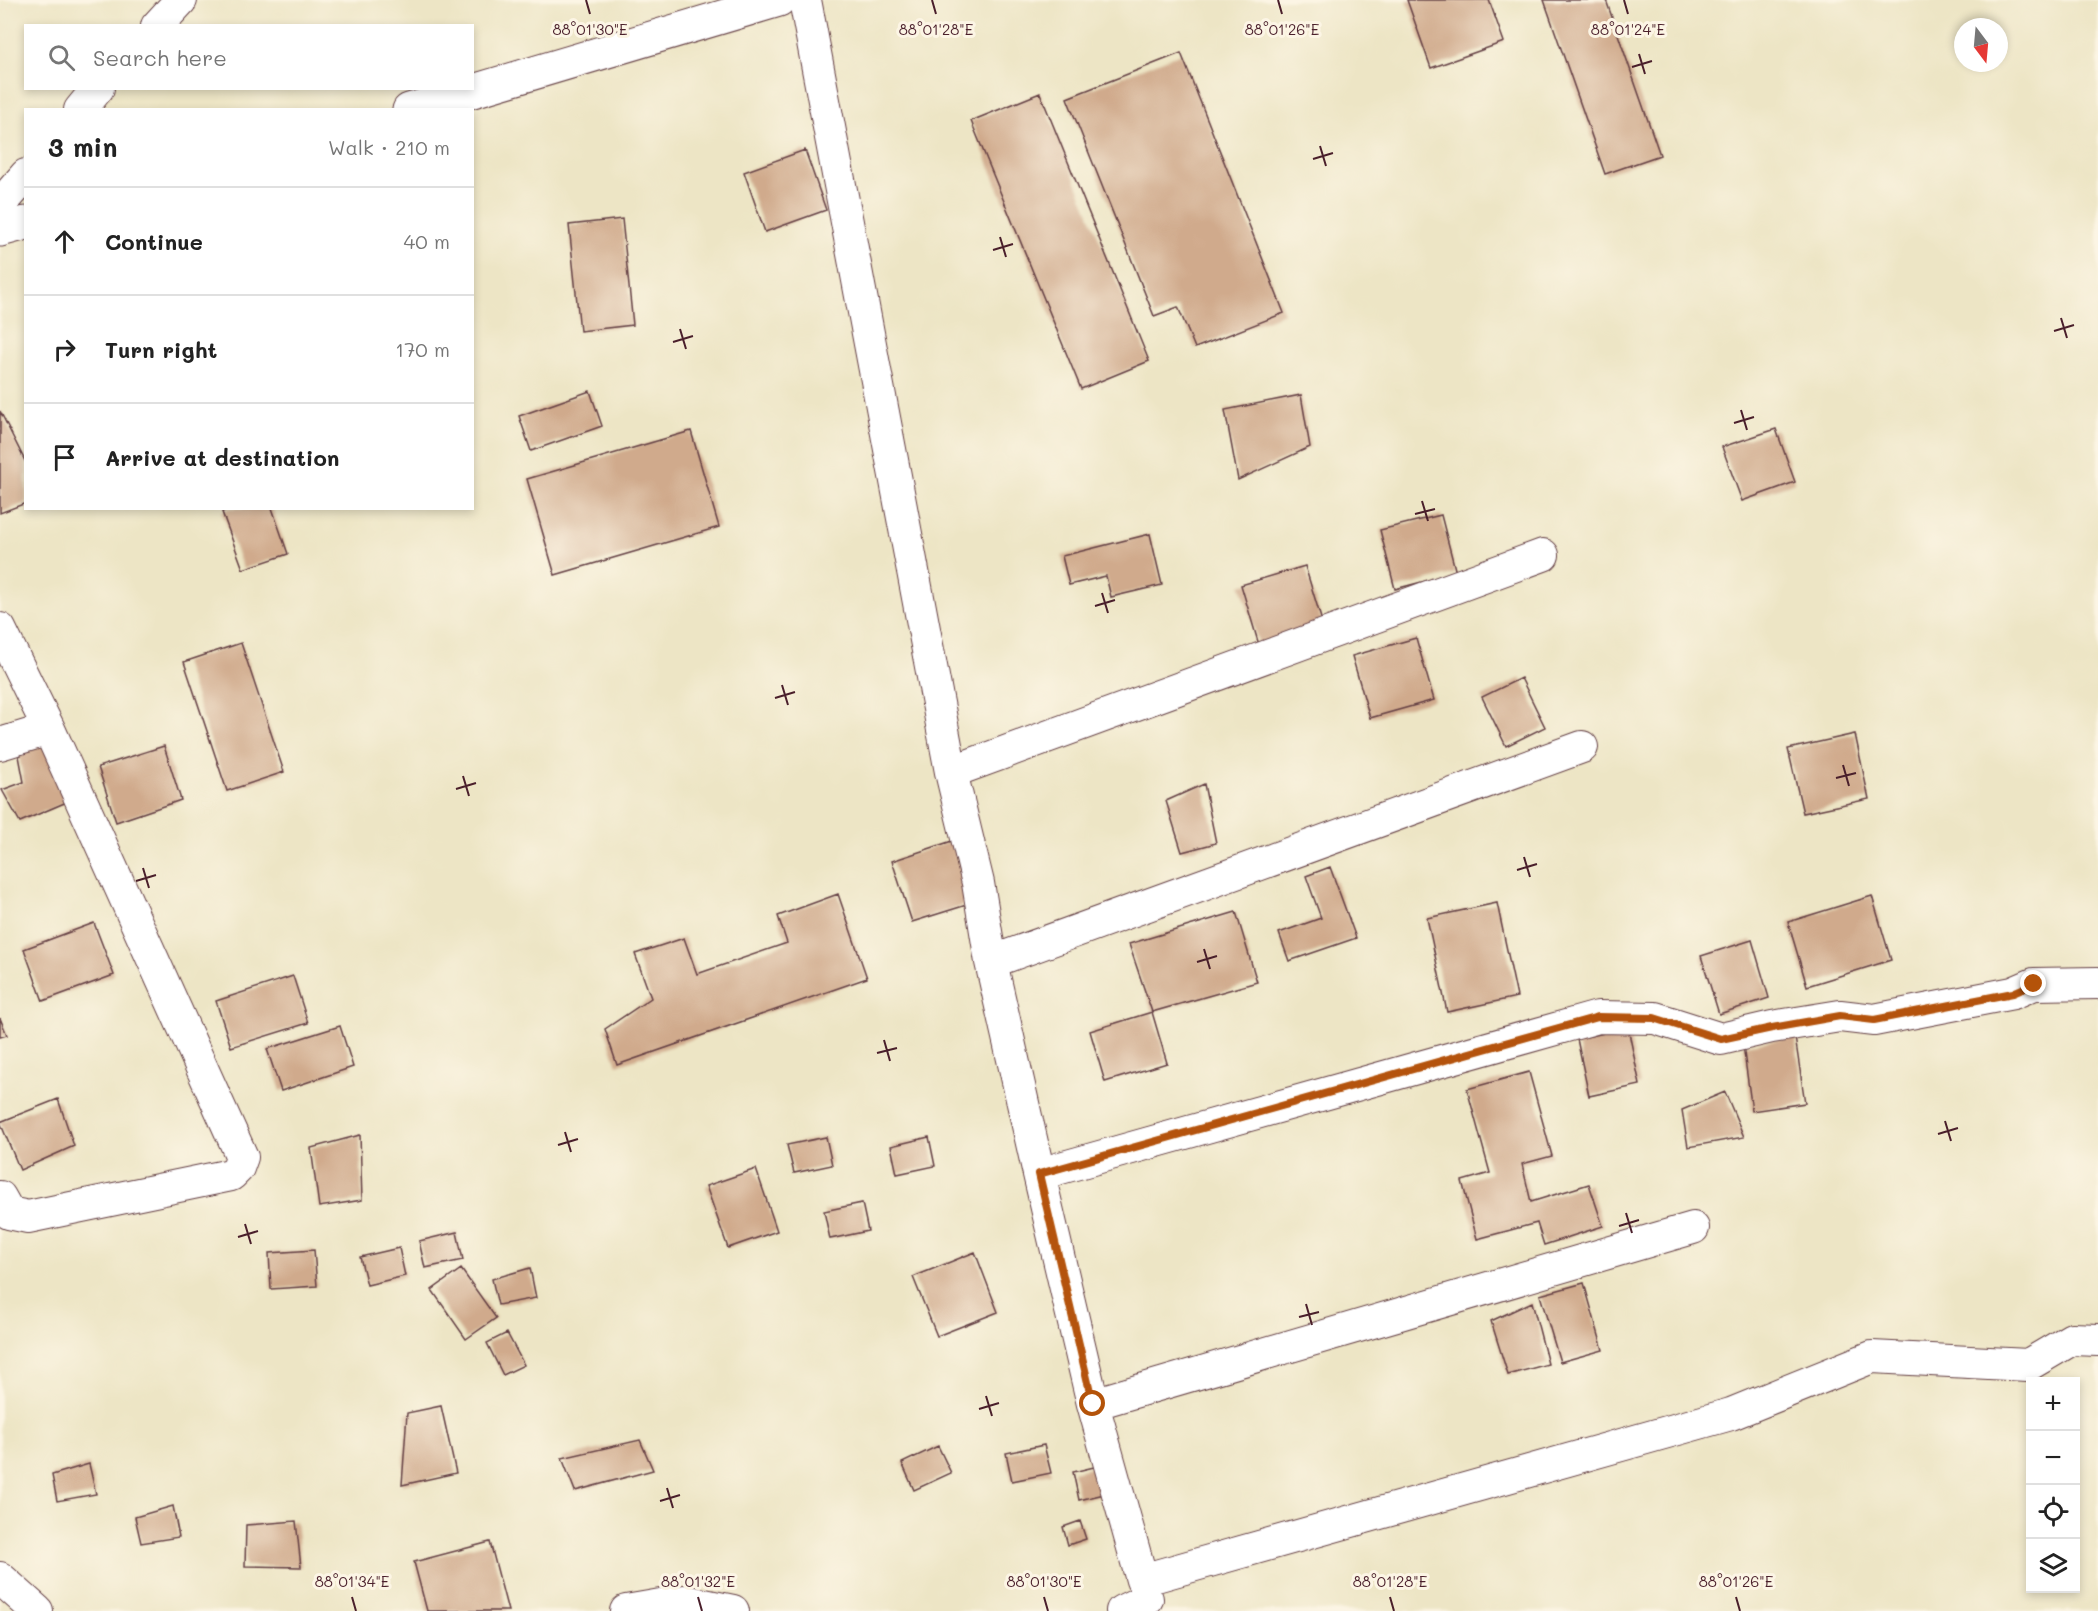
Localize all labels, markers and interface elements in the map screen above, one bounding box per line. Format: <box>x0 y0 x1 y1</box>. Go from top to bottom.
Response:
north arrow <box>1954 18 2008 72</box>
text: 88°01'30"E <box>552 19 628 39</box>
text: 88°01'28"E <box>899 19 974 39</box>
text: 88°01'26"E <box>1245 19 1320 39</box>
text: 88°01'24"E <box>1591 19 1666 39</box>
search box <box>24 24 474 90</box>
icon: search <box>45 41 78 74</box>
text: Search here <box>93 43 227 72</box>
text: 3 min <box>48 130 117 164</box>
text: Walk · 210 m <box>328 134 450 160</box>
icon: ahead <box>48 225 81 258</box>
text: Continue <box>105 227 203 256</box>
text: 40 m <box>404 228 450 254</box>
icon: right <box>48 333 81 366</box>
text: Turn right <box>105 335 217 364</box>
text: 170 m <box>395 336 450 362</box>
icon: arrive <box>48 441 81 474</box>
text: Arrive at destination <box>105 443 340 472</box>
route end <box>2020 970 2046 996</box>
map controls <box>2026 1377 2080 1593</box>
button: + <box>2026 1377 2080 1431</box>
route start <box>1079 1390 1105 1416</box>
button: − <box>2026 1431 2080 1485</box>
button: locate <box>2026 1485 2080 1539</box>
button: layers <box>2026 1539 2080 1593</box>
text: 88°01'34"E <box>315 1571 390 1591</box>
text: 88°01'32"E <box>661 1571 736 1591</box>
text: 88°01'30"E <box>1006 1571 1082 1591</box>
text: 88°01'28"E <box>1353 1571 1428 1591</box>
text: 88°01'26"E <box>1699 1571 1774 1591</box>

